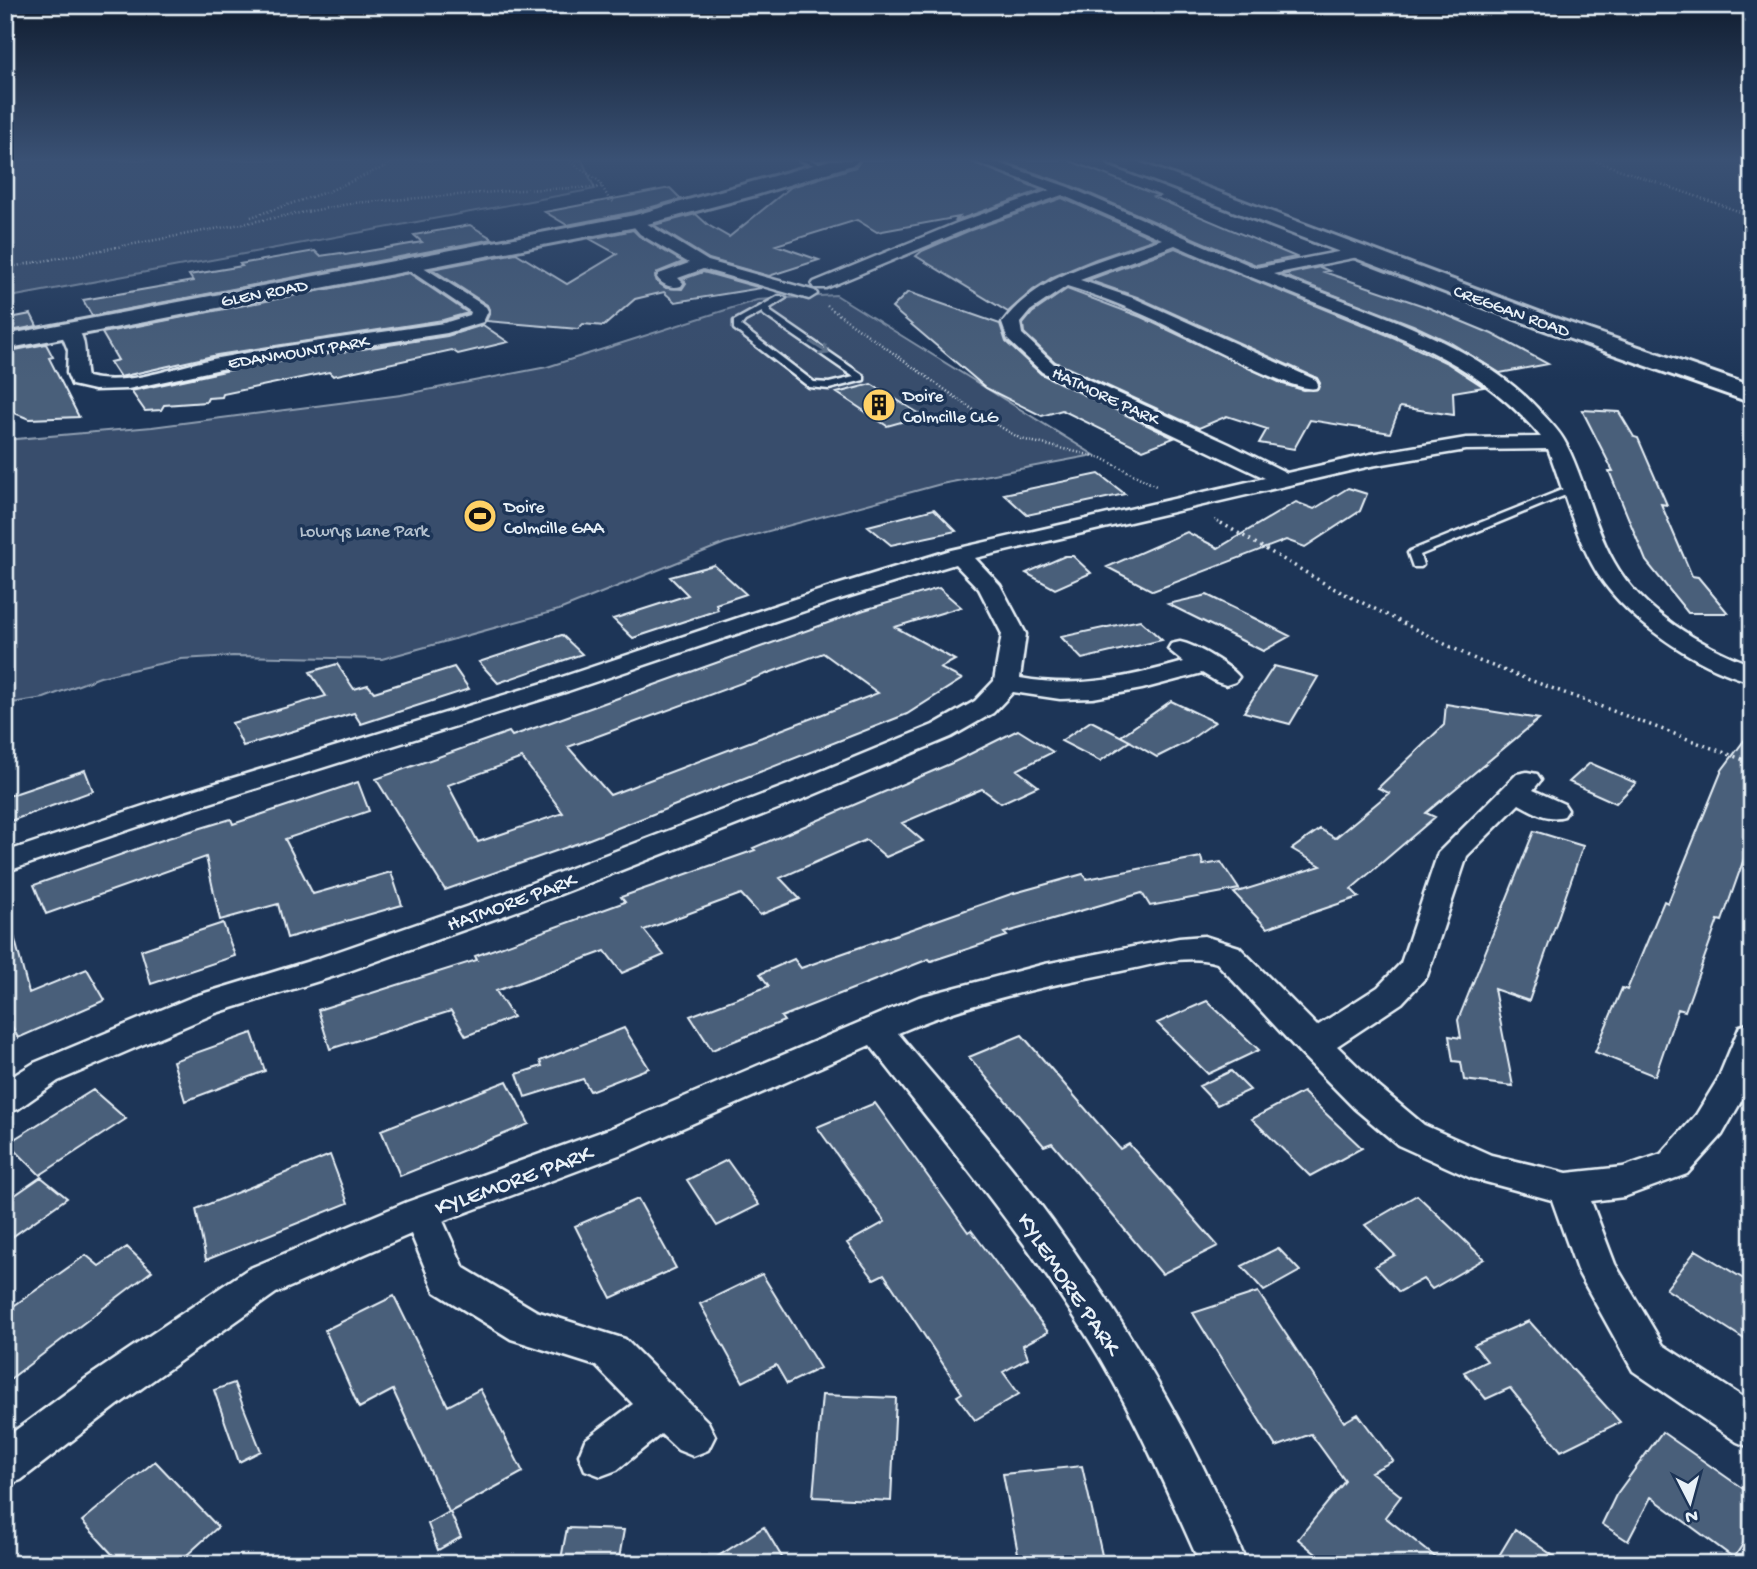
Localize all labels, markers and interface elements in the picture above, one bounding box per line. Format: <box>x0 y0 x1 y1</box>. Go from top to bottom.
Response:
street label: GLEN ROAD <box>219 276 310 313</box>
street label: CREGGAN ROAD <box>1450 282 1572 343</box>
street label: EDANMOUNT PARK <box>227 332 372 375</box>
one-way arrow <box>810 341 829 356</box>
street label: HATMORE PARK <box>1048 363 1164 432</box>
building icon: Doire Colmcille CLG <box>860 386 898 424</box>
place label: Doire Colmcille CLG <box>902 387 999 429</box>
sports icon: Doire Colmcille GAA <box>461 497 499 535</box>
place label: Doire Colmcille GAA <box>503 498 605 540</box>
park label: Lowrys Lane Park <box>299 522 430 543</box>
street label: HATMORE PARK <box>444 869 582 939</box>
street label: KYLEMORE PARK <box>431 1139 600 1224</box>
street label: KYLEMORE PARK <box>1009 1208 1127 1364</box>
north arrow <box>1656 1468 1726 1538</box>
text: N <box>1684 1503 1699 1528</box>

